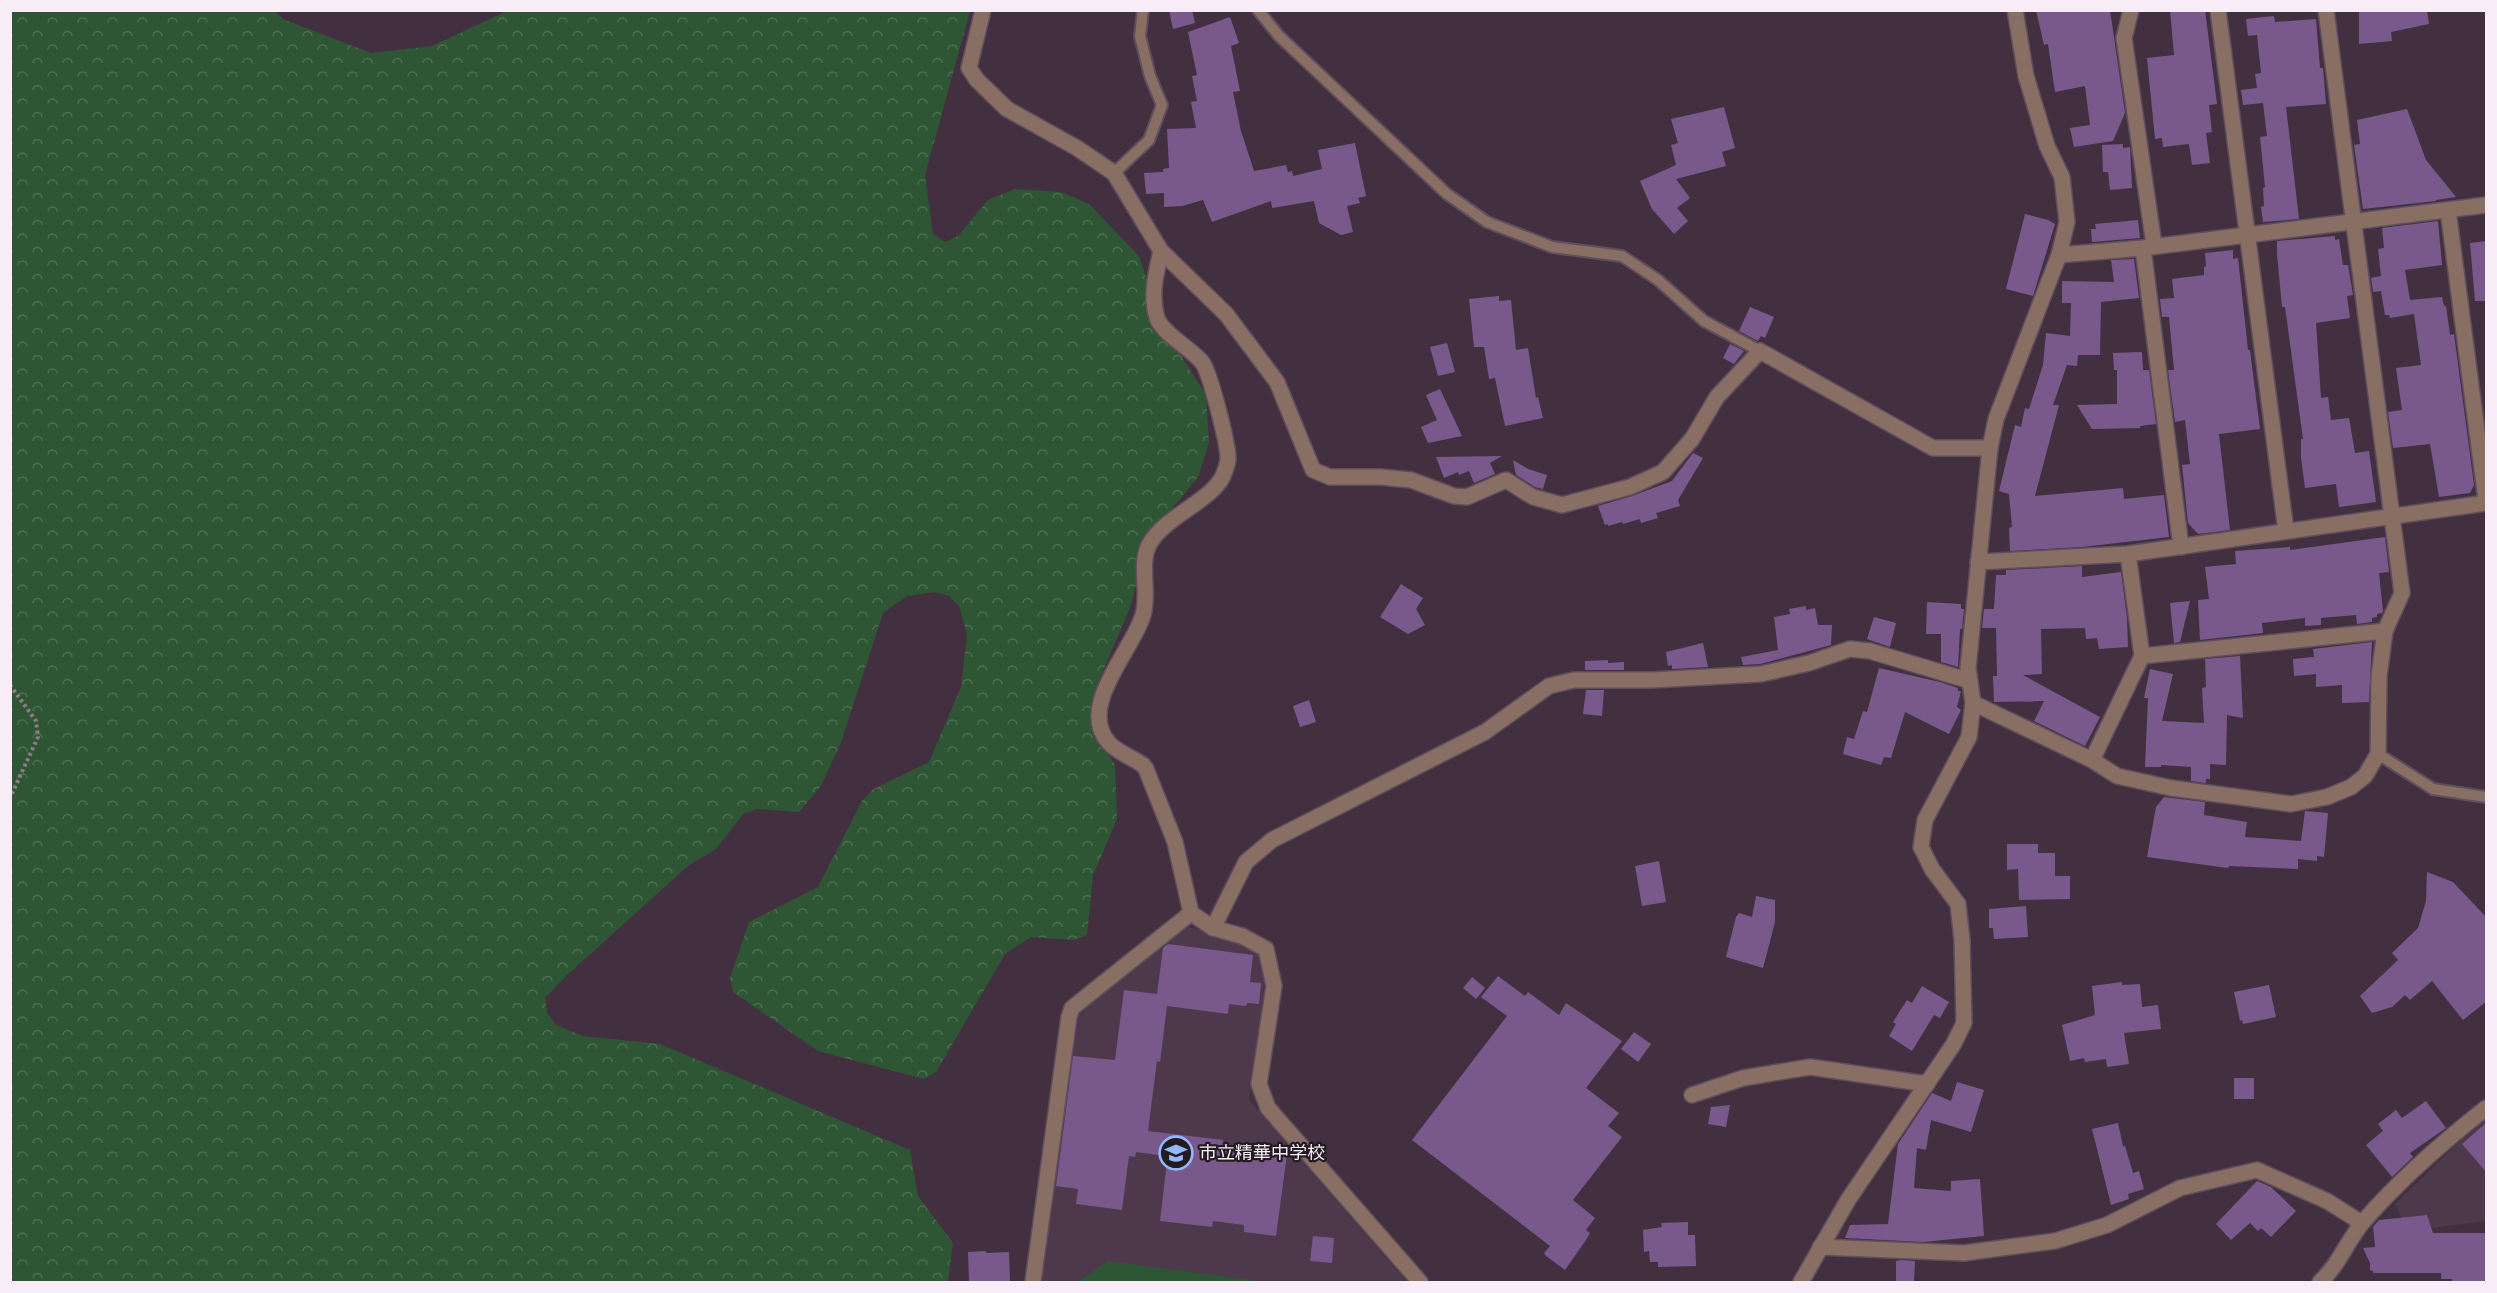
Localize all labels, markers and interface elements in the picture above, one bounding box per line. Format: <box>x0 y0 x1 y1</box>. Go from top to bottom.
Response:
school or university icon: 市立精華中学校 <box>1158 1135 1194 1171</box>
place label: 市立精華中学校 <box>1199 1141 1325 1163</box>

